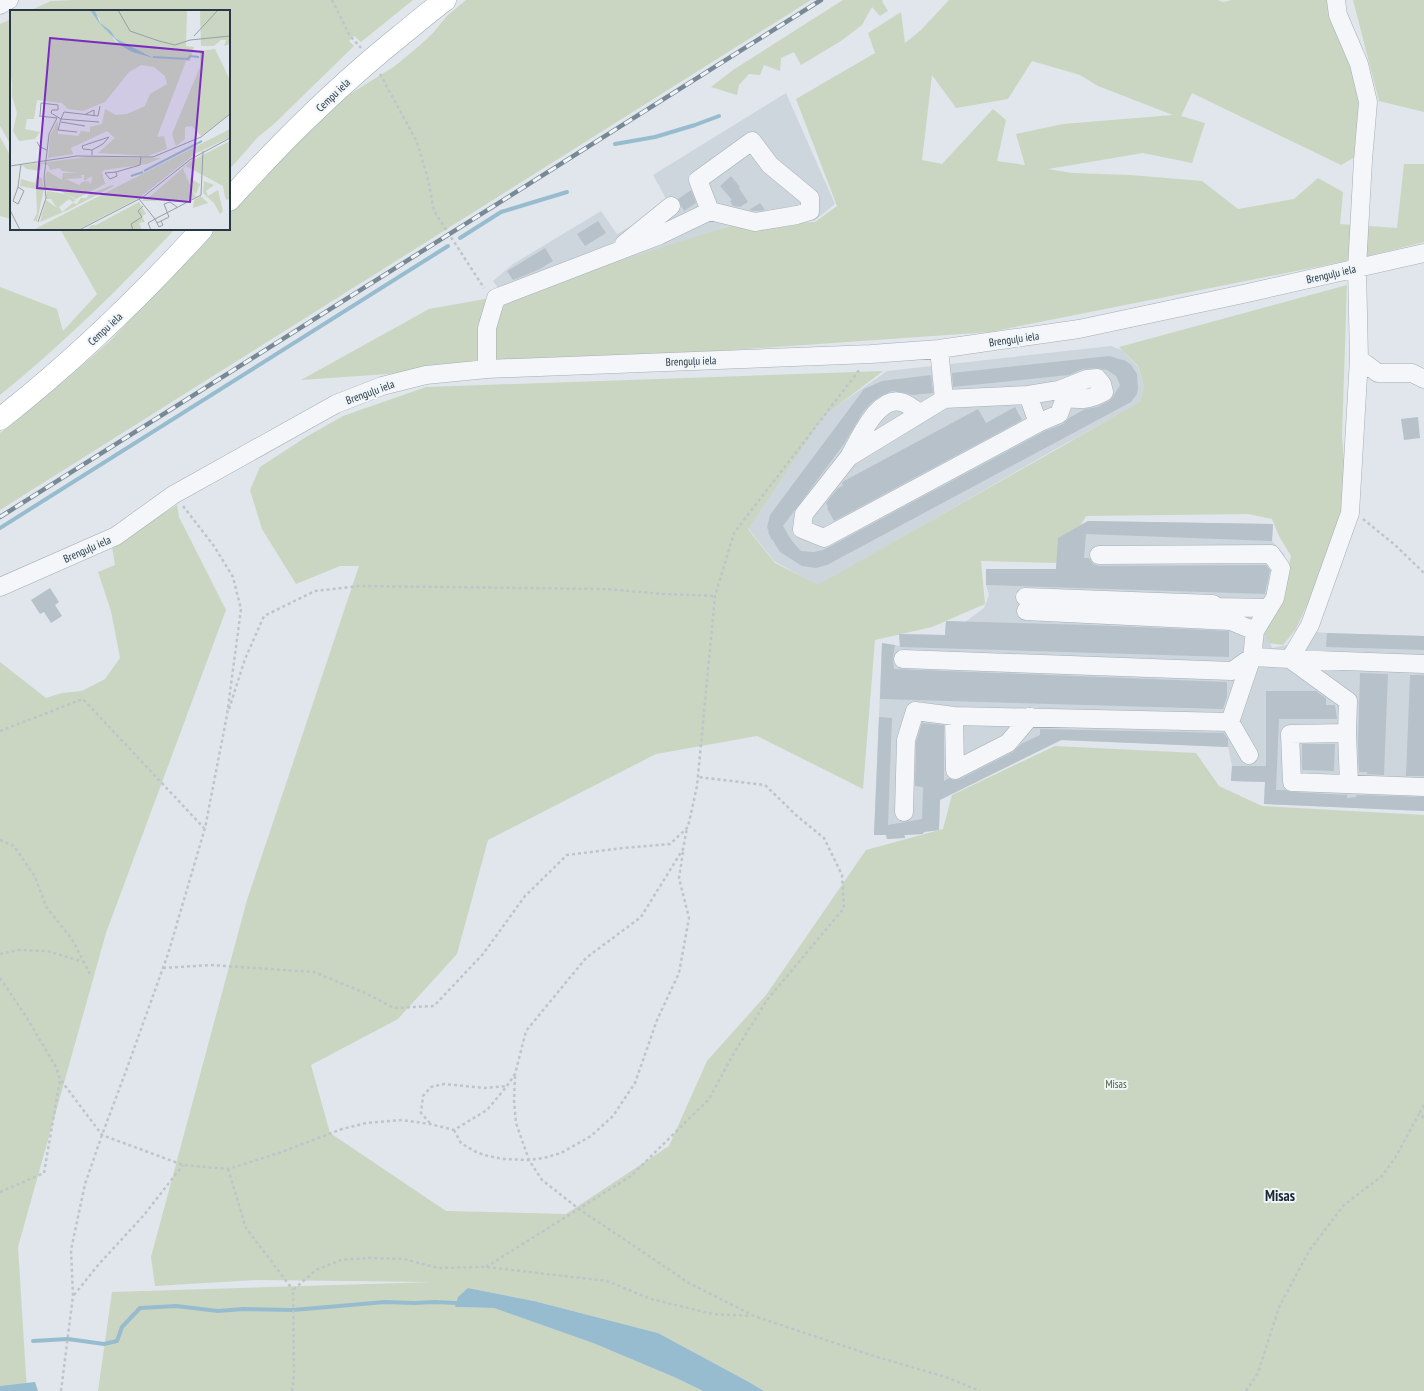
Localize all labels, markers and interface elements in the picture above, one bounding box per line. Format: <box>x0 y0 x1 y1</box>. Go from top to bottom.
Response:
inset map <box>10 10 230 230</box>
street label: Cempu iela <box>313 75 353 115</box>
street label: Brenguļu iela <box>1305 261 1357 287</box>
street label: Cempu iela <box>85 309 125 349</box>
street label: Brenguļu iela <box>988 329 1040 349</box>
street label: Brenguļu iela <box>665 353 717 369</box>
street label: Brenguļu iela <box>344 377 396 407</box>
street label: Brenguļu iela <box>61 532 113 566</box>
park label: Misas <box>1105 1077 1127 1091</box>
district label: Misas <box>1265 1186 1295 1205</box>

